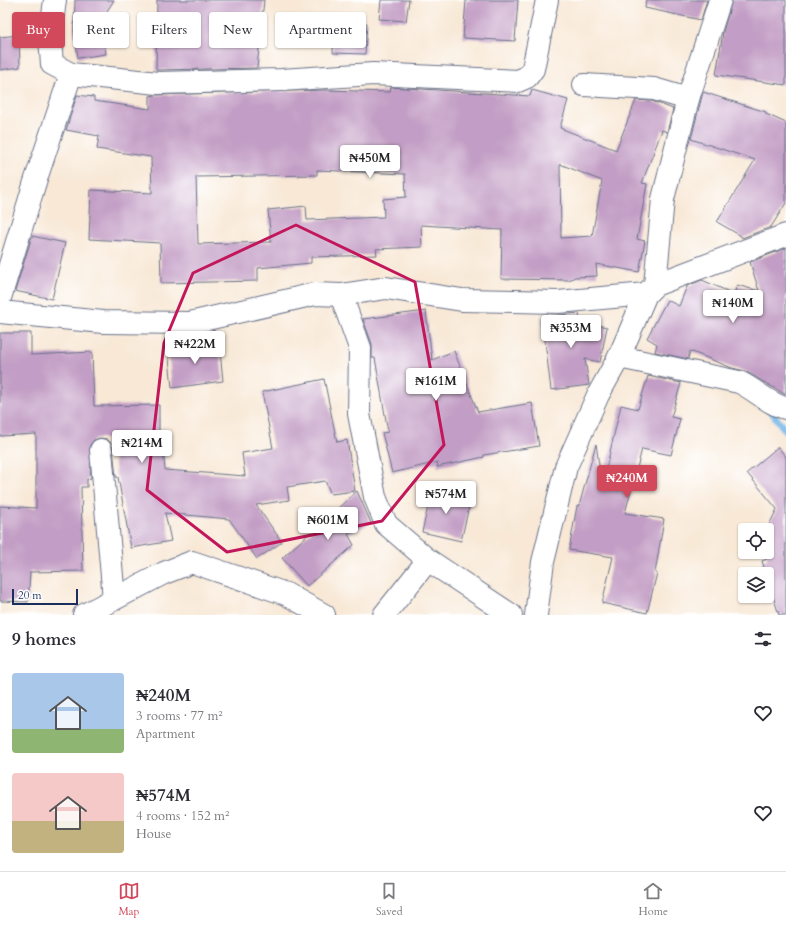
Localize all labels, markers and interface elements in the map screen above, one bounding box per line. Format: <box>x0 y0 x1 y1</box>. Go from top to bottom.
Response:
chip: Buy <box>12 12 65 48</box>
chip: Rent <box>73 12 129 48</box>
chip: Filters <box>137 12 201 48</box>
chip: New <box>209 12 267 48</box>
chip: Apartment <box>275 12 366 48</box>
pin: ₦450M <box>342 145 398 179</box>
text: ₦450M <box>349 149 391 167</box>
pin: ₦140M <box>705 290 761 324</box>
text: ₦140M <box>712 294 754 312</box>
pin: ₦353M <box>543 315 599 349</box>
text: ₦353M <box>550 319 592 337</box>
pin: ₦422M <box>167 331 223 365</box>
text: ₦422M <box>174 335 216 353</box>
pin: ₦161M <box>408 368 464 402</box>
text: ₦161M <box>415 372 457 390</box>
pin: ₦214M <box>114 430 170 464</box>
text: ₦214M <box>121 434 163 452</box>
pin: ₦240M <box>599 465 655 499</box>
text: ₦240M <box>606 469 648 487</box>
pin: ₦574M <box>418 481 474 515</box>
text: ₦574M <box>425 485 467 503</box>
pin: ₦601M <box>300 507 356 541</box>
text: ₦601M <box>307 511 349 529</box>
map controls <box>738 523 774 603</box>
button: locate <box>738 523 774 559</box>
button: layers <box>738 567 774 603</box>
scale bar <box>12 587 78 606</box>
text: 20 m <box>18 588 42 603</box>
text: 9 homes <box>12 628 76 651</box>
icon: filters <box>752 628 774 650</box>
text: ₦240M <box>136 684 191 707</box>
icon: home <box>44 689 92 737</box>
icon: heart <box>752 702 774 724</box>
text: 3 rooms · 77 m² <box>136 707 223 725</box>
text: Apartment <box>136 725 195 743</box>
text: ₦574M <box>136 784 191 807</box>
icon: home <box>44 789 92 837</box>
icon: heart <box>752 802 774 824</box>
text: 4 rooms · 152 m² <box>136 807 229 825</box>
text: House <box>136 825 171 843</box>
tab: Map <box>118 880 140 919</box>
tab: Saved <box>376 880 403 919</box>
tab: Home <box>639 880 668 919</box>

